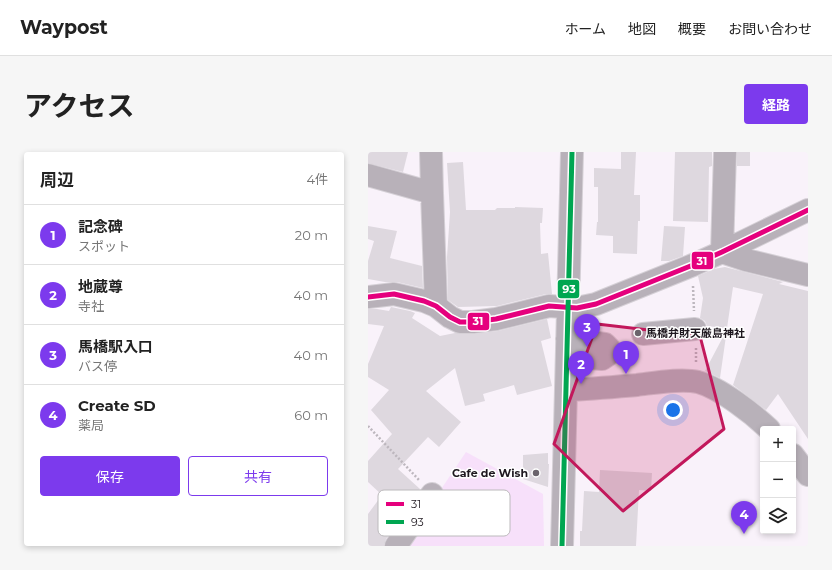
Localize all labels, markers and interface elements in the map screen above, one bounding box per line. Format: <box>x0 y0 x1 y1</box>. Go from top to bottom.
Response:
text: Waypost <box>20 16 108 39</box>
text: ホーム <box>564 20 606 38</box>
text: 地図 <box>628 20 656 38</box>
text: 概要 <box>678 20 706 38</box>
text: お問い合わせ <box>728 20 812 38</box>
button: 経路 <box>744 84 808 124</box>
text: アクセス <box>24 89 135 123</box>
text: 周辺 <box>40 170 74 190</box>
text: 4件 <box>306 171 328 187</box>
text: 記念碑 <box>78 217 123 236</box>
text: 1 <box>50 227 56 243</box>
text: 20 m <box>295 227 328 243</box>
text: スポット <box>78 238 130 254</box>
line badge: 31 <box>691 251 714 270</box>
text: 31 <box>696 254 707 268</box>
text: 地蔵尊 <box>78 277 123 296</box>
line badge: 93 <box>557 279 580 299</box>
text: 93 <box>562 282 576 296</box>
text: 2 <box>49 287 57 303</box>
text: 40 m <box>294 287 328 303</box>
text: 寺社 <box>78 298 104 314</box>
line badge: 31 <box>467 312 490 331</box>
text: 31 <box>472 314 483 328</box>
pin: 3 <box>574 314 600 347</box>
place label: 馬橋弁財天厳島神社 <box>646 326 745 340</box>
marker: 馬橋弁財天厳島神社 <box>633 328 643 338</box>
text: 馬橋駅入口 <box>78 337 153 356</box>
pin: 1 <box>613 341 639 374</box>
text: 3 <box>49 347 57 363</box>
text: 40 m <box>294 347 328 363</box>
pin: 2 <box>568 351 594 384</box>
text: バス停 <box>78 358 117 374</box>
text: Create SD <box>78 396 156 415</box>
your location <box>663 400 683 420</box>
text: 4 <box>49 407 57 423</box>
text: 60 m <box>294 407 328 423</box>
text: 薬局 <box>78 417 104 433</box>
map controls <box>760 426 796 534</box>
button: + <box>760 426 796 462</box>
button: 保存 <box>40 456 180 496</box>
button: 共有 <box>188 456 328 496</box>
button: − <box>760 462 796 498</box>
place label: Cafe de Wish <box>452 466 528 480</box>
marker: Cafe de Wish <box>531 468 541 478</box>
legend <box>378 490 510 536</box>
text: 31 <box>411 497 421 511</box>
button: layers <box>760 498 796 534</box>
pin: 4 <box>731 501 757 534</box>
text: 93 <box>411 515 424 529</box>

